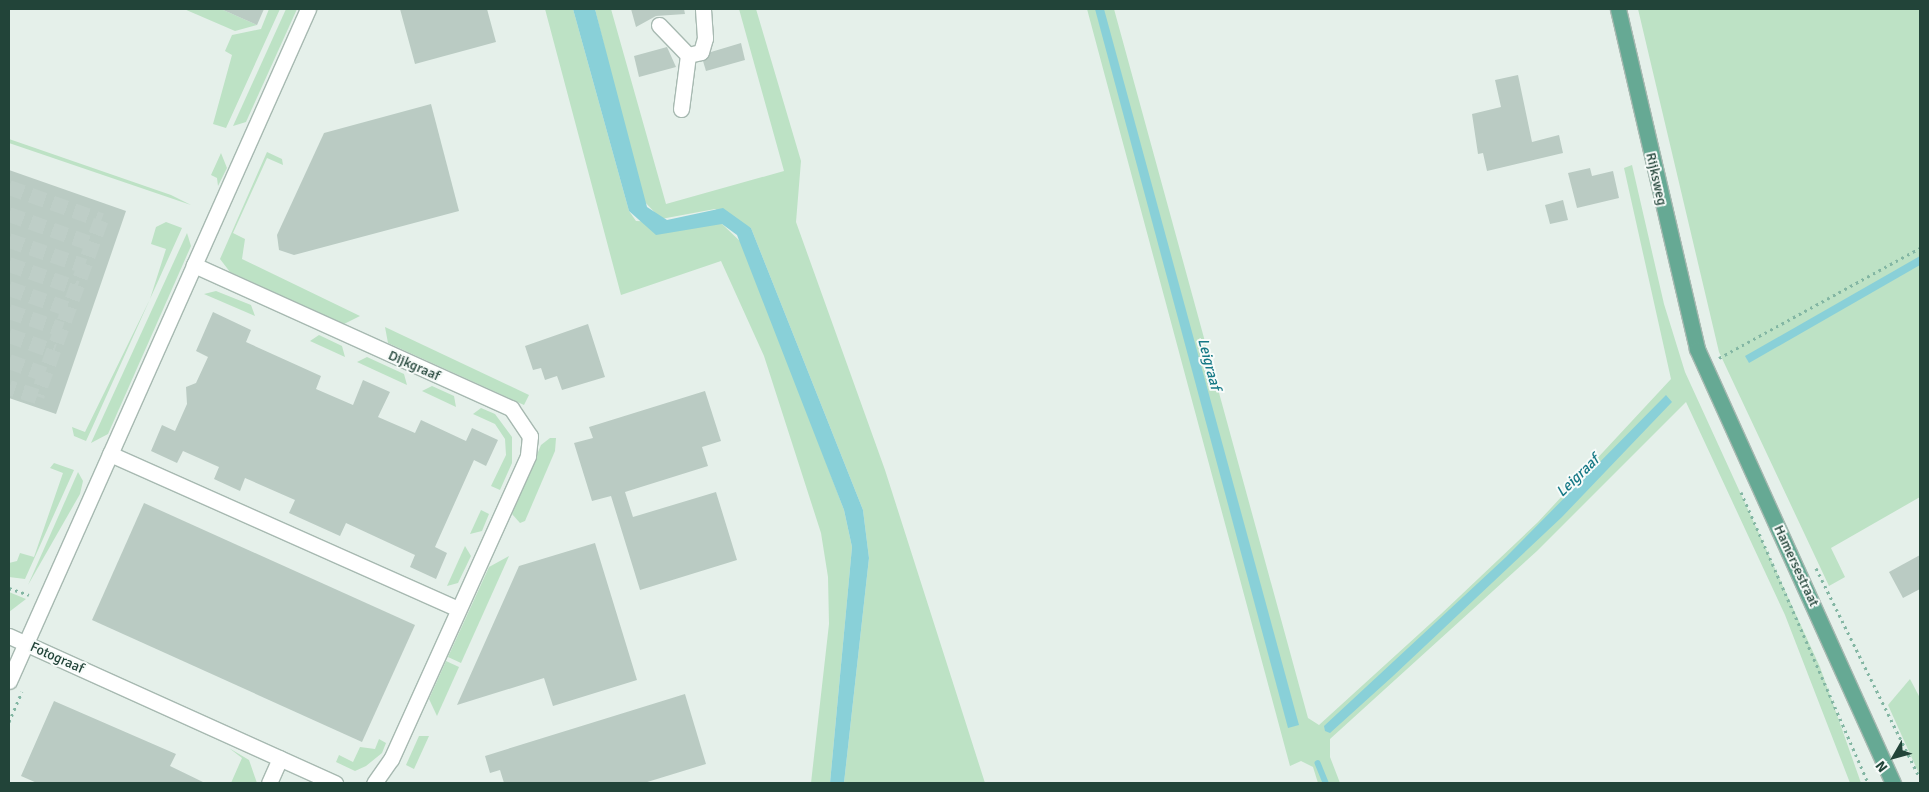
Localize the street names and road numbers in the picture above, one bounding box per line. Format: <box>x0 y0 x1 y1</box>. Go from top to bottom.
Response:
street label: Rijksweg <box>1642 151 1670 207</box>
street label: Dijkgraaf <box>385 347 443 385</box>
street label: Hamersestraat <box>1770 523 1822 609</box>
street label: Fotograaf <box>27 639 87 677</box>

